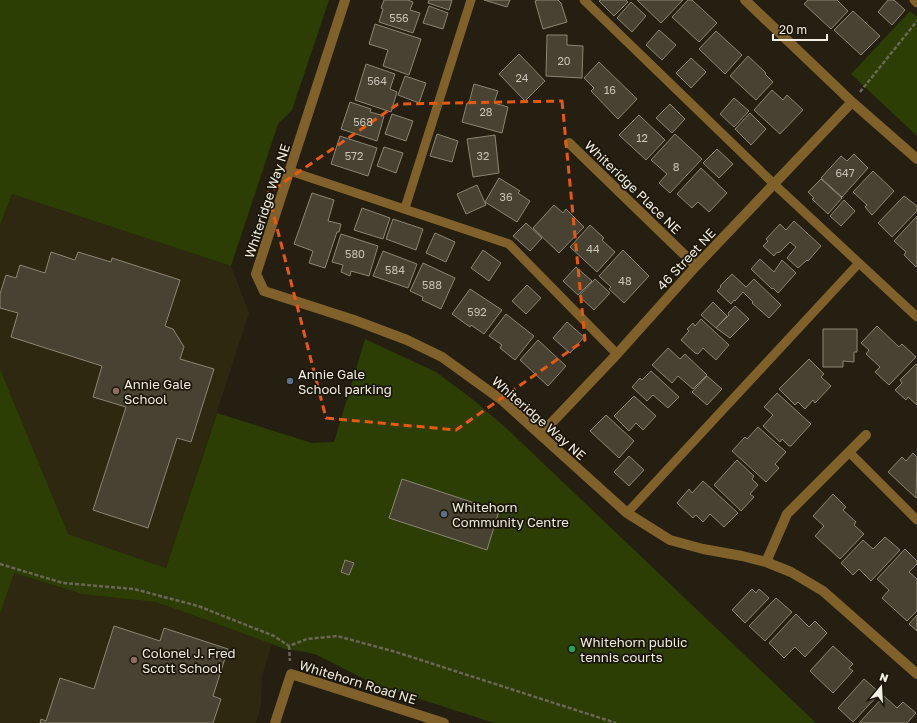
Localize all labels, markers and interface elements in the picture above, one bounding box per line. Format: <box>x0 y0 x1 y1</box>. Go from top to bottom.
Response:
house number: 556 <box>389 11 409 24</box>
scale bar <box>773 16 827 42</box>
text: 20 m <box>779 22 807 37</box>
house number: 20 <box>557 54 571 67</box>
house number: 24 <box>515 71 529 84</box>
house number: 564 <box>367 74 387 87</box>
house number: 16 <box>604 83 616 96</box>
house number: 28 <box>479 105 493 118</box>
house number: 568 <box>353 115 373 128</box>
house number: 12 <box>636 131 648 144</box>
street label: Whiteridge Place NE <box>581 137 685 237</box>
street label: Whiteridge Way NE <box>241 142 293 260</box>
house number: 572 <box>345 149 363 162</box>
house number: 32 <box>477 149 489 162</box>
house number: 8 <box>673 160 680 173</box>
house number: 647 <box>835 166 855 179</box>
house number: 36 <box>499 190 513 203</box>
street label: 46 Street NE <box>653 225 719 293</box>
house number: 44 <box>586 242 600 255</box>
house number: 580 <box>345 247 365 260</box>
house number: 584 <box>385 263 405 276</box>
house number: 48 <box>618 274 632 287</box>
house number: 588 <box>422 278 442 291</box>
house number: 592 <box>467 305 487 318</box>
place label: Annie Gale School parking <box>298 366 392 397</box>
street label: Whiteridge Way NE <box>489 373 589 463</box>
place label: Annie Gale School <box>124 376 191 407</box>
marker: Annie Gale School parking <box>285 376 295 386</box>
marker: Annie Gale School <box>111 386 121 396</box>
place label: Whitehorn Community Centre <box>452 499 569 530</box>
marker: Whitehorn Community Centre <box>439 509 449 519</box>
place label: Whitehorn public tennis courts <box>580 634 687 665</box>
marker: Whitehorn public tennis courts <box>567 644 577 654</box>
place label: Colonel J. Fred Scott School <box>142 645 236 676</box>
marker: Colonel J. Fred Scott School <box>129 655 139 665</box>
street label: Whitehorn Road NE <box>297 657 419 707</box>
north arrow <box>861 667 901 707</box>
text: N <box>878 670 890 684</box>

